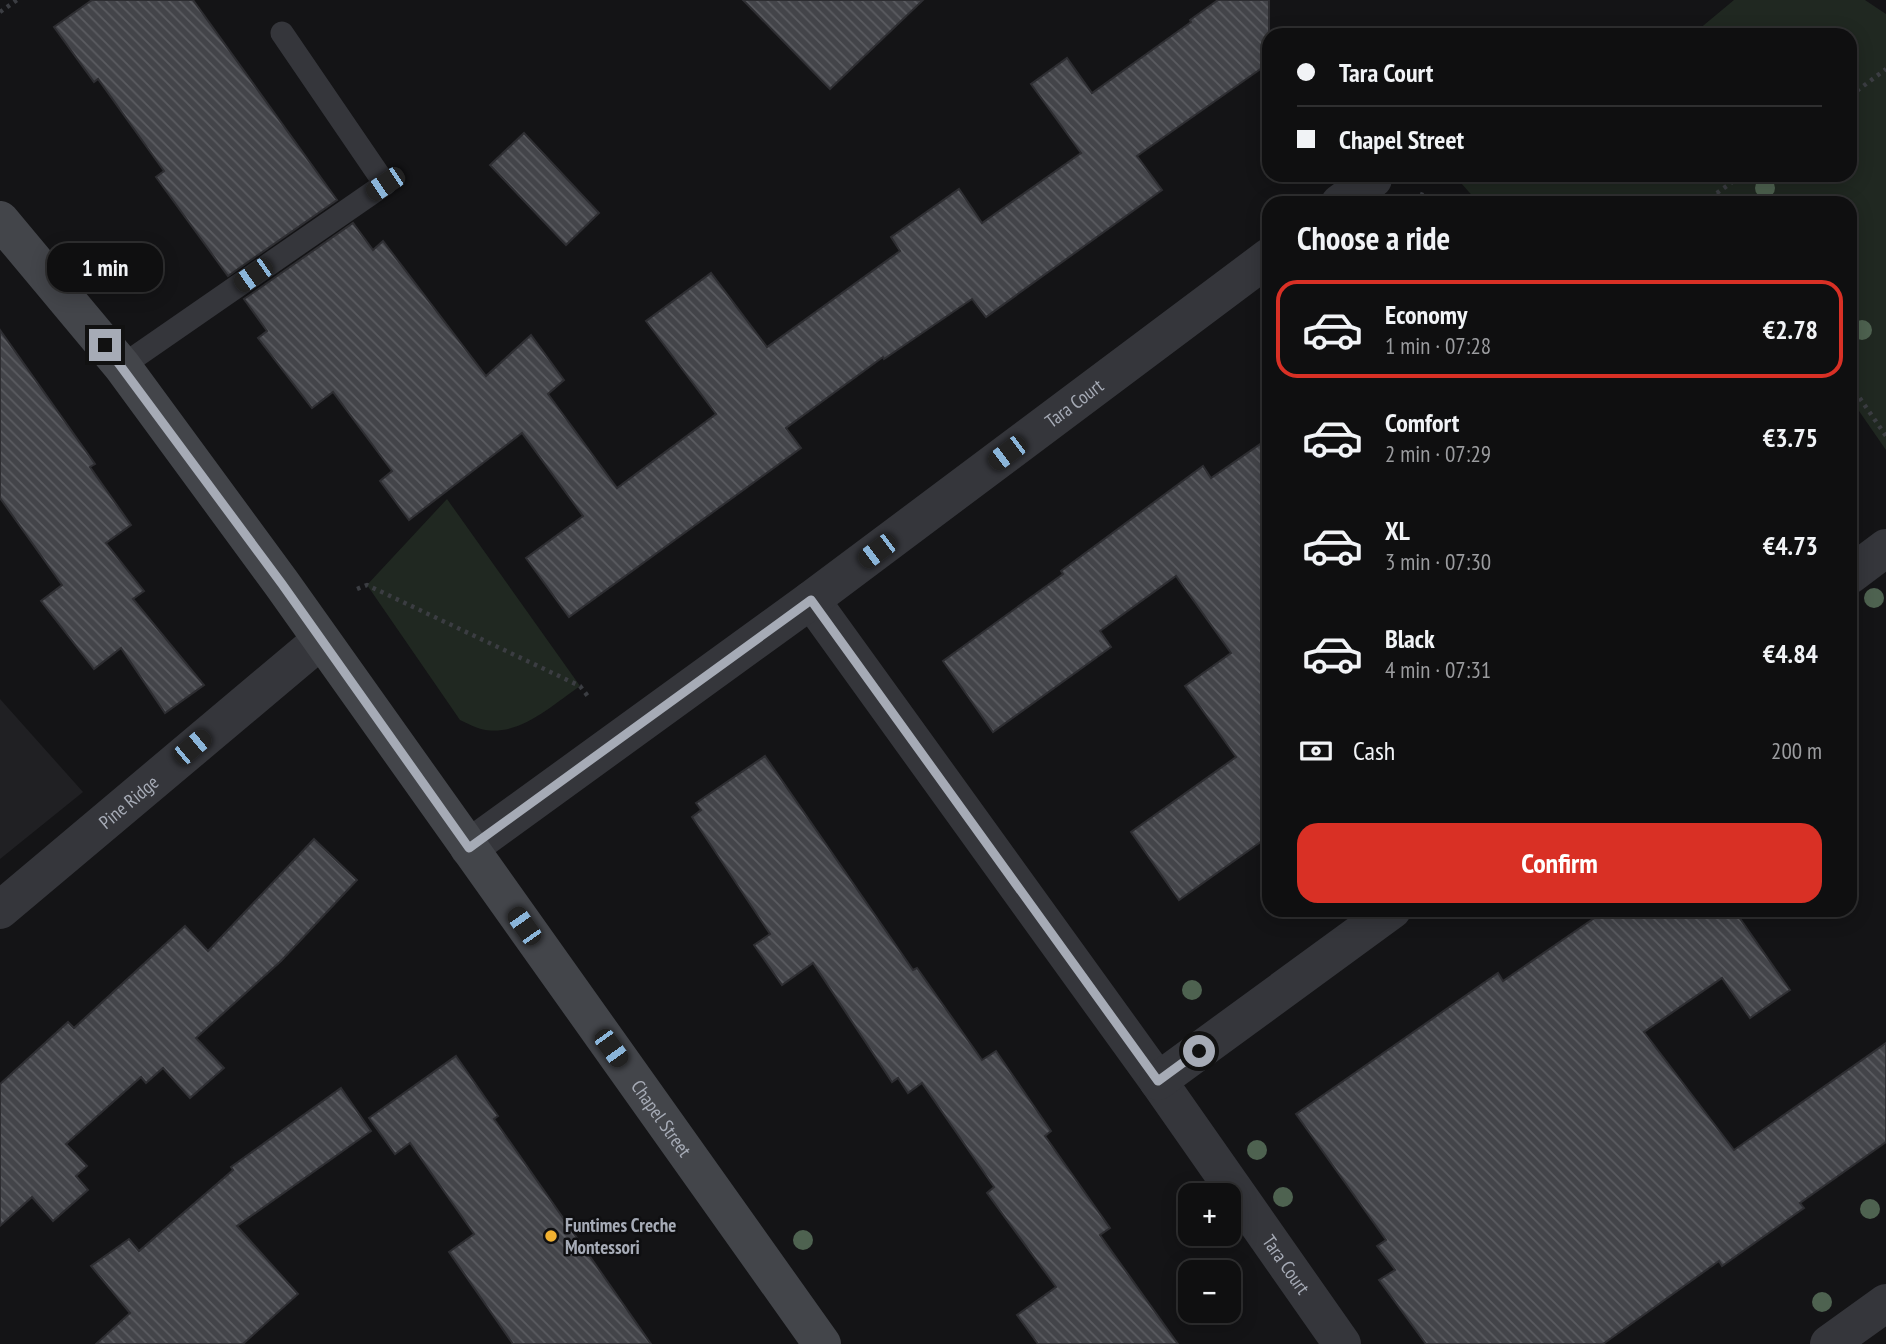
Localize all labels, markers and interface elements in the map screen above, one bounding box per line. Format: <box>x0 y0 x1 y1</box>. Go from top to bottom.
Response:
text: Tara Court <box>1339 56 1433 89</box>
text: Chapel Street <box>1339 123 1464 156</box>
car <box>362 164 409 204</box>
text: Choose a ride <box>1297 217 1450 259</box>
callout: 1 min <box>47 244 163 292</box>
text: 1 min <box>82 253 128 282</box>
car <box>230 254 277 296</box>
icon: car <box>1301 298 1364 361</box>
text: Economy <box>1385 298 1467 331</box>
text: €2.78 <box>1763 313 1818 346</box>
route end <box>89 329 121 361</box>
text: 1 min · 07:28 <box>1385 331 1491 360</box>
street label: Tara Court <box>1040 373 1109 433</box>
icon: car <box>1301 406 1364 469</box>
text: Comfort <box>1385 406 1459 439</box>
text: €3.75 <box>1763 421 1818 454</box>
car <box>984 432 1031 474</box>
text: 2 min · 07:29 <box>1385 439 1491 468</box>
icon: car <box>1301 514 1364 577</box>
text: XL <box>1385 514 1410 547</box>
text: €4.73 <box>1763 529 1818 562</box>
car <box>854 530 901 572</box>
text: 3 min · 07:30 <box>1385 547 1491 576</box>
icon: car <box>1301 622 1364 685</box>
text: Black <box>1385 622 1435 655</box>
text: €4.84 <box>1763 637 1818 670</box>
text: 4 min · 07:31 <box>1385 655 1491 684</box>
car <box>170 725 215 769</box>
icon: cash <box>1297 732 1335 770</box>
text: Cash <box>1353 734 1395 767</box>
text: 200 m <box>1771 736 1822 765</box>
street label: Pine Ridge <box>94 770 163 834</box>
button: Confirm <box>1297 823 1822 903</box>
car <box>504 903 545 949</box>
car <box>591 1025 632 1071</box>
route start <box>1183 1035 1215 1067</box>
street label: Chapel Street <box>626 1075 697 1162</box>
map controls <box>1178 1183 1241 1323</box>
button: + <box>1178 1183 1241 1246</box>
place label: Funtimes Creche Montessori <box>565 1213 676 1259</box>
marker: Funtimes Creche Montessori <box>543 1228 559 1244</box>
street label: Tara Court <box>1257 1230 1316 1299</box>
button: − <box>1178 1260 1241 1323</box>

